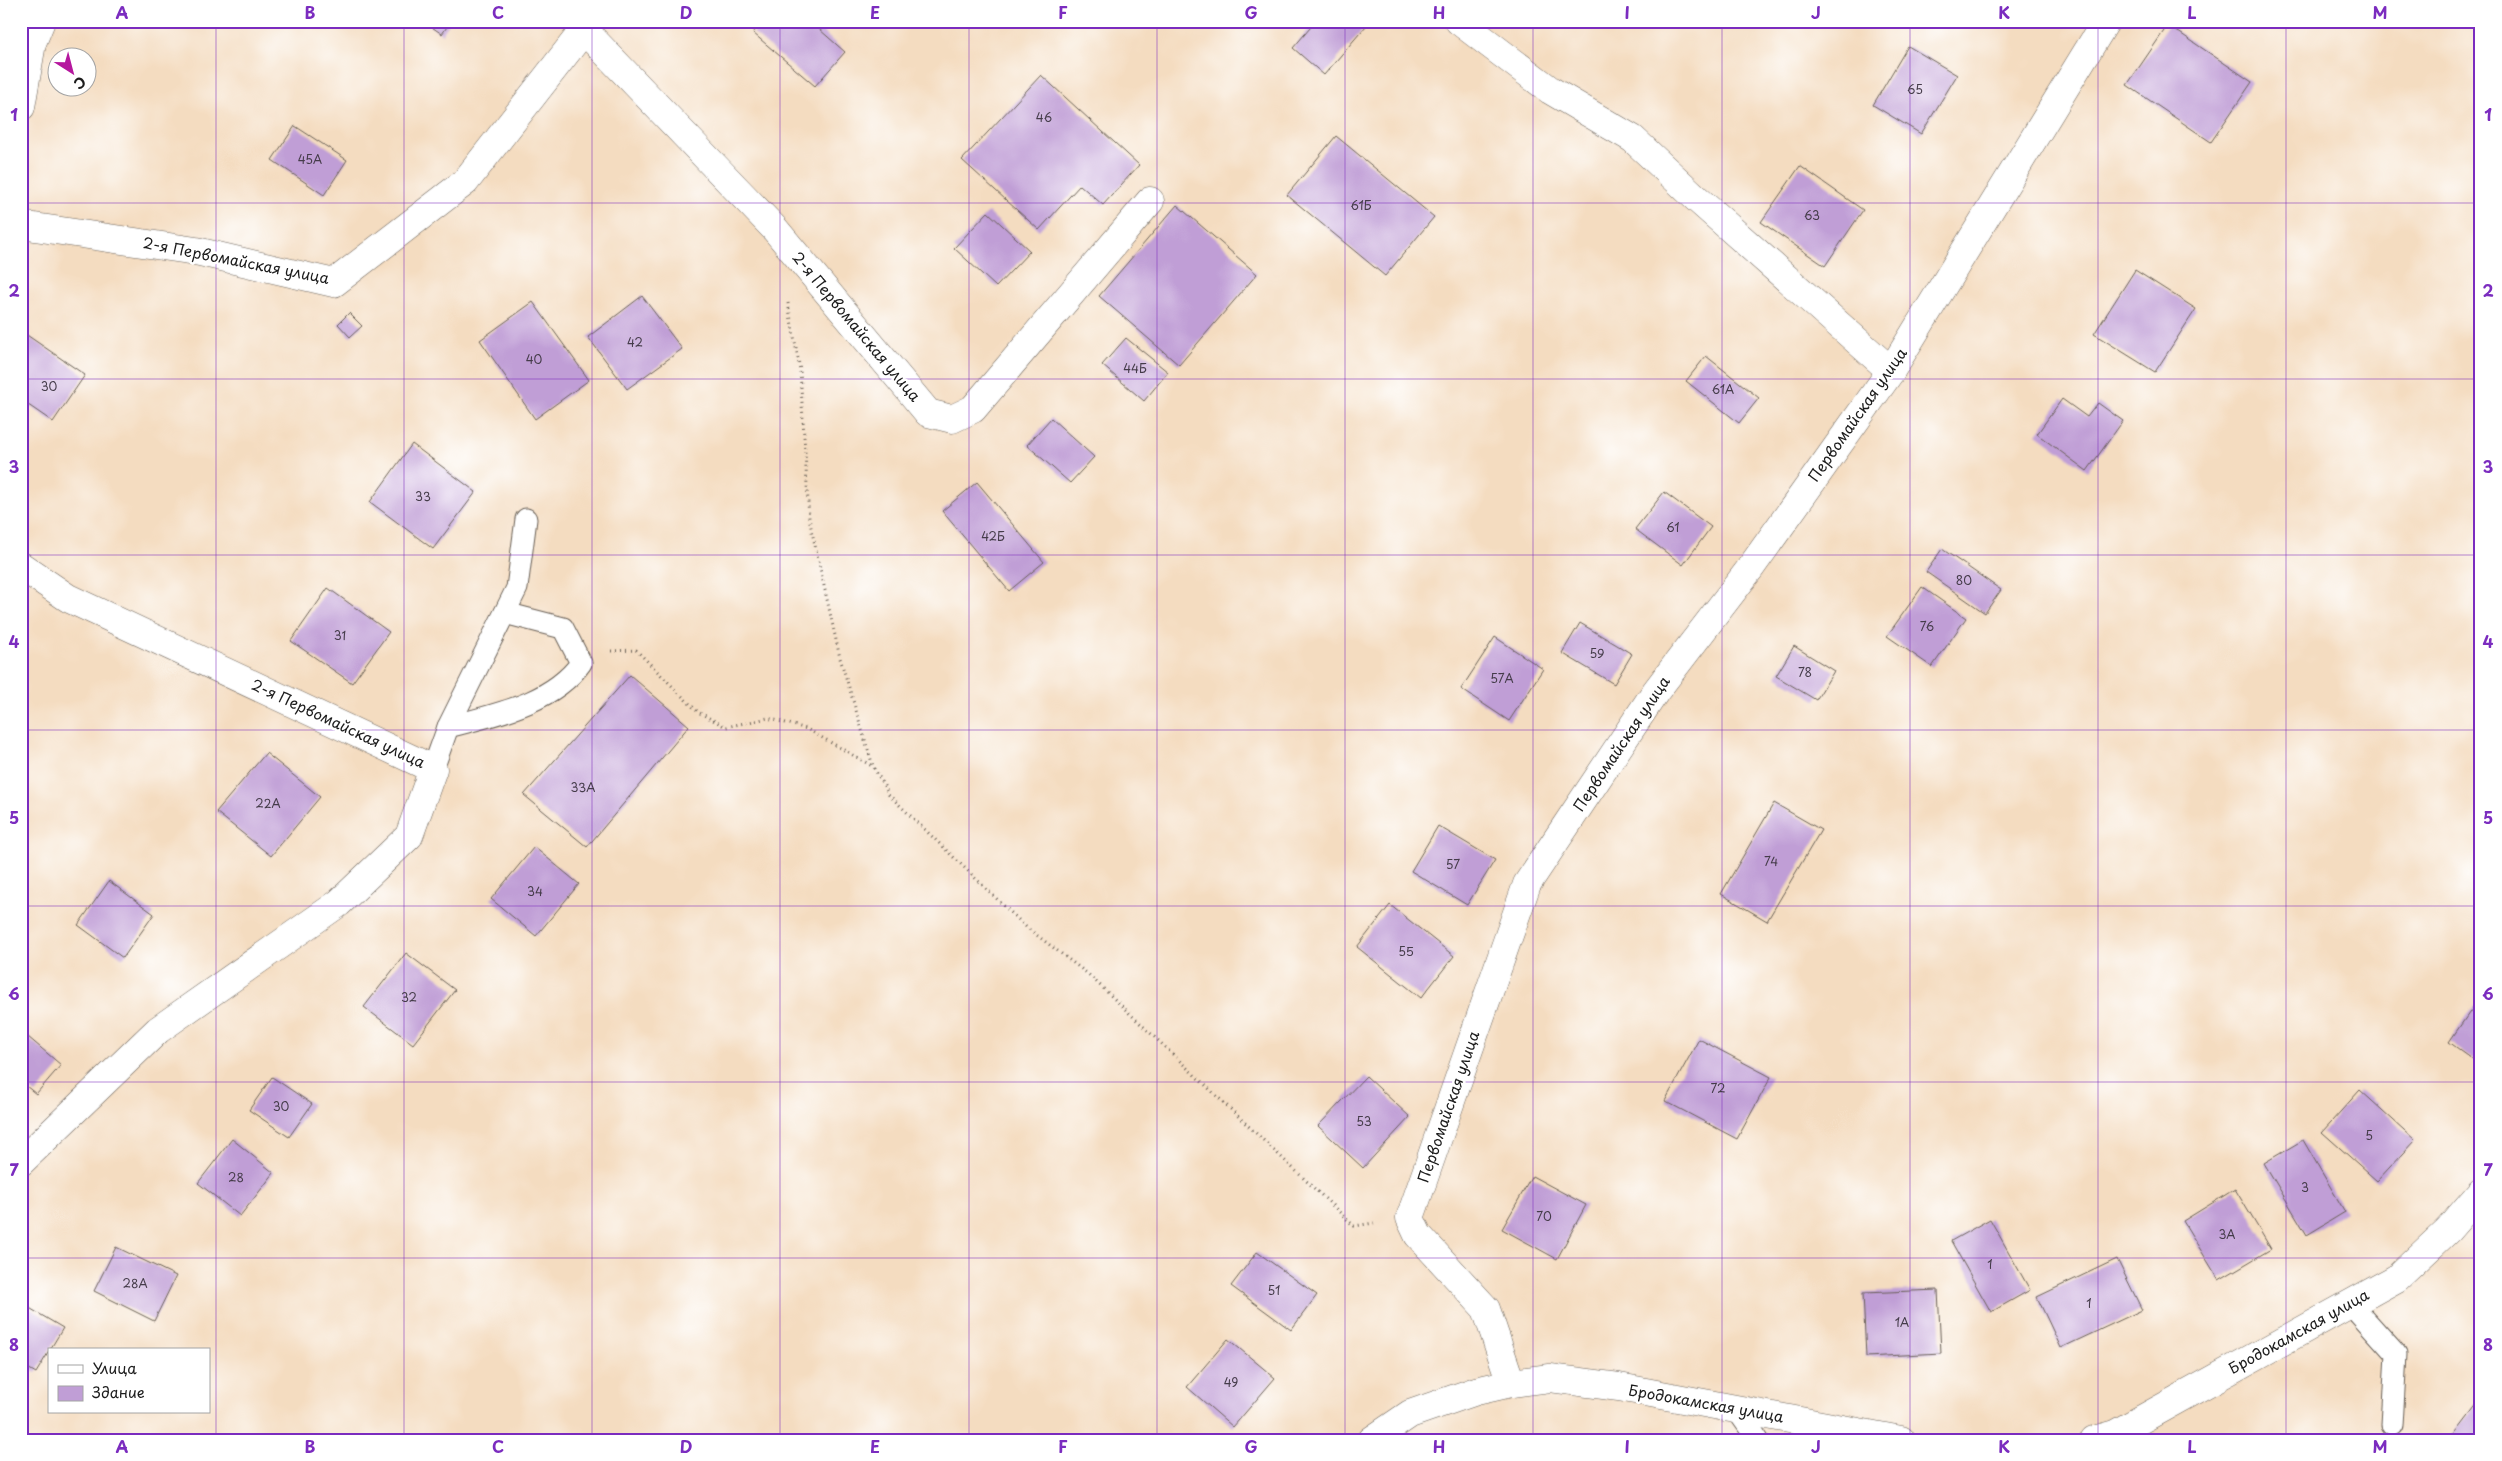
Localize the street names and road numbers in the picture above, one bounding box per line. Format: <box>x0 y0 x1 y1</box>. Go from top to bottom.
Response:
street label: 2-я Первомайская улица <box>141 230 332 289</box>
street label: 2-я Первомайская улица <box>787 246 927 406</box>
street label: Первомайская улица <box>1802 342 1912 486</box>
street label: Первомайская улица <box>1567 670 1675 816</box>
street label: 2-я Первомайская улица <box>248 672 430 773</box>
street label: Первомайская улица <box>1411 1027 1485 1185</box>
street label: Бродокамская улица <box>2224 1282 2373 1379</box>
street label: Бродокамская улица <box>1627 1378 1786 1428</box>

